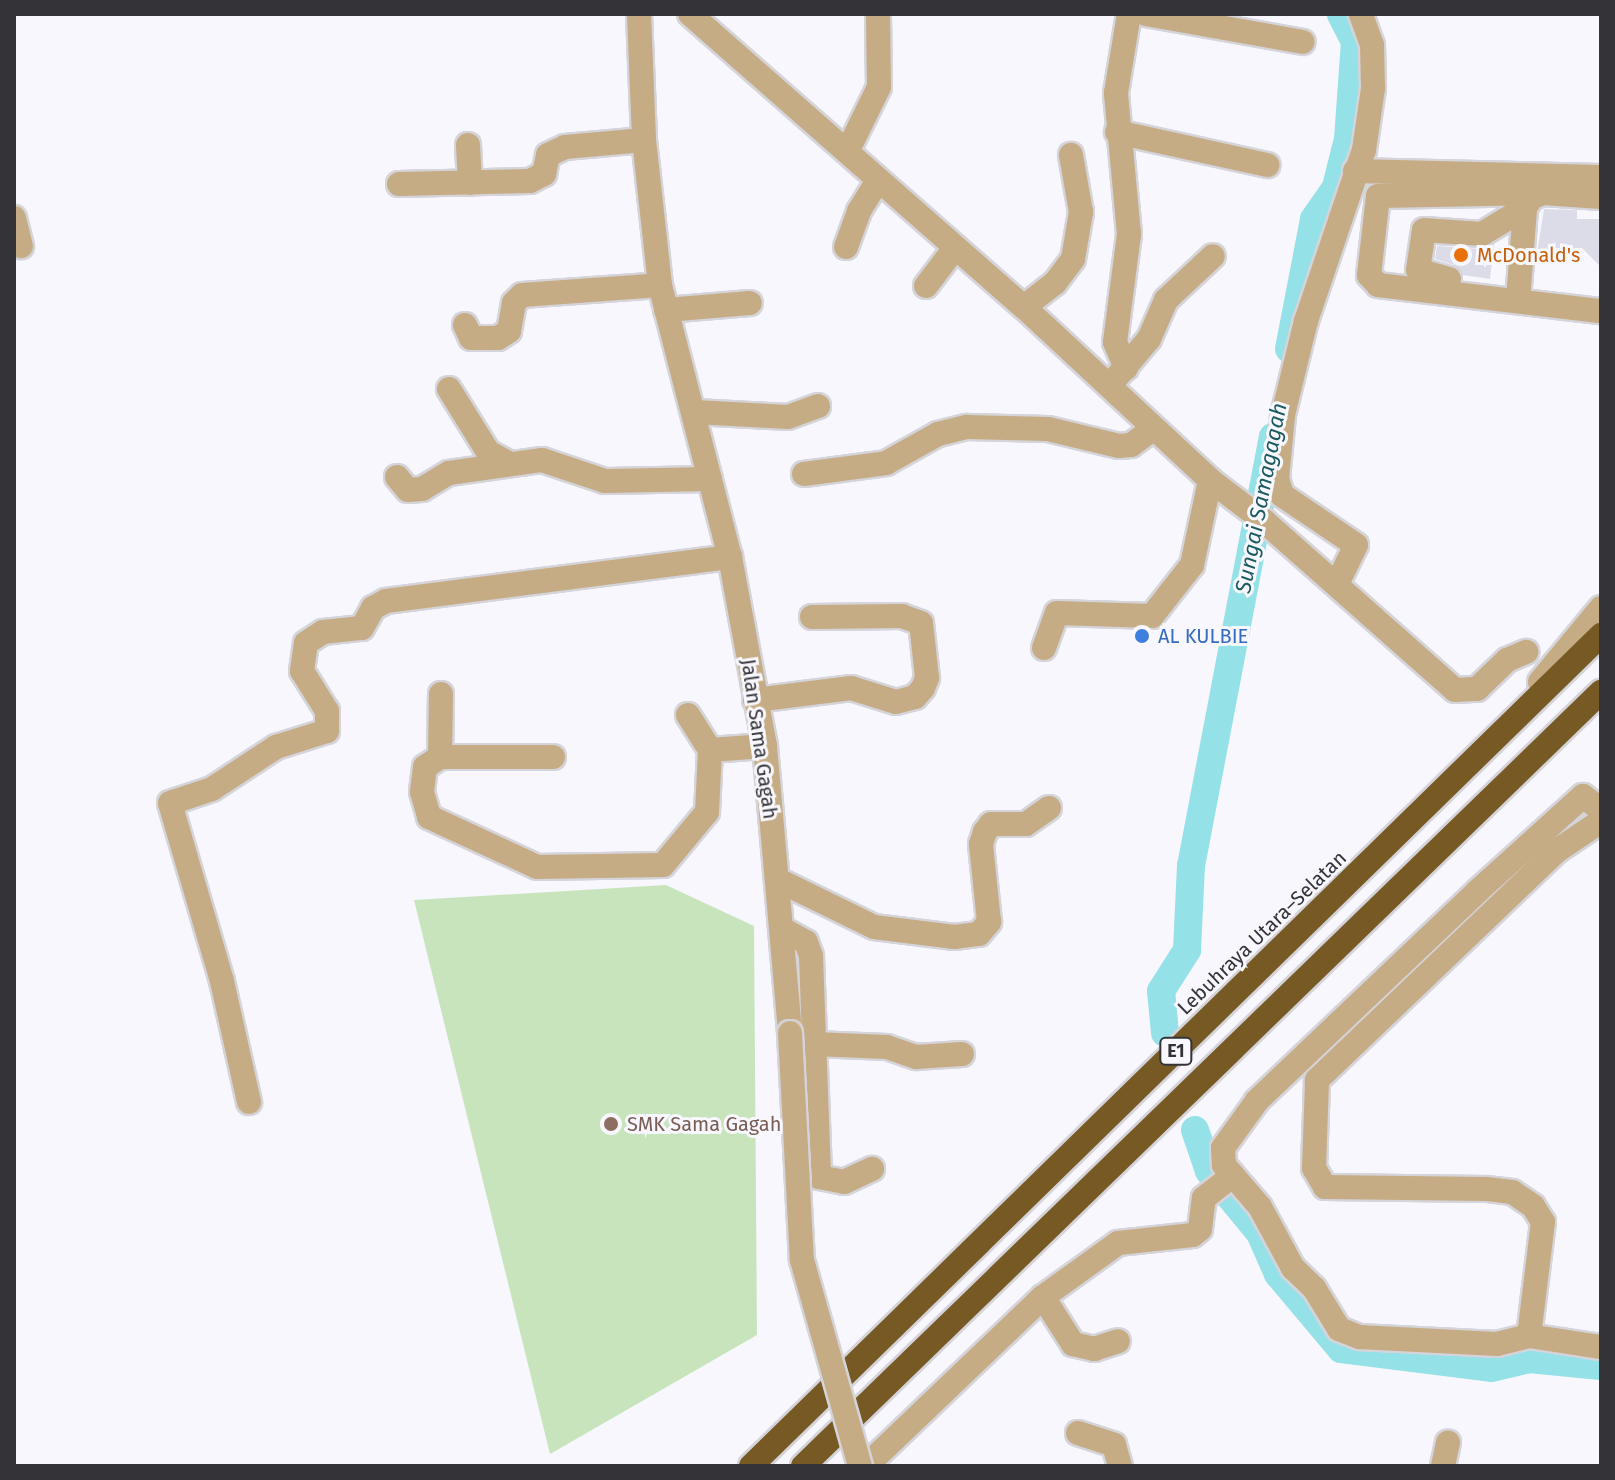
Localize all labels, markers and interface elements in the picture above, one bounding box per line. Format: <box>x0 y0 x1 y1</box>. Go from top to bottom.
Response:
place label: McDonald's <box>1477 243 1580 267</box>
marker: McDonald's <box>1452 246 1470 264</box>
water label: Sungai Samagagah <box>1230 401 1292 595</box>
place label: AL KULBIE <box>1158 624 1248 648</box>
marker: AL KULBIE <box>1133 627 1151 645</box>
street label: Jalan Sama Gagah <box>736 657 782 821</box>
street label: Lebuhraya Utara–Selatan <box>1173 846 1351 1020</box>
road number: E1 <box>1158 1037 1194 1065</box>
place label: SMK Sama Gagah <box>627 1112 781 1136</box>
marker: SMK Sama Gagah <box>602 1115 620 1133</box>

